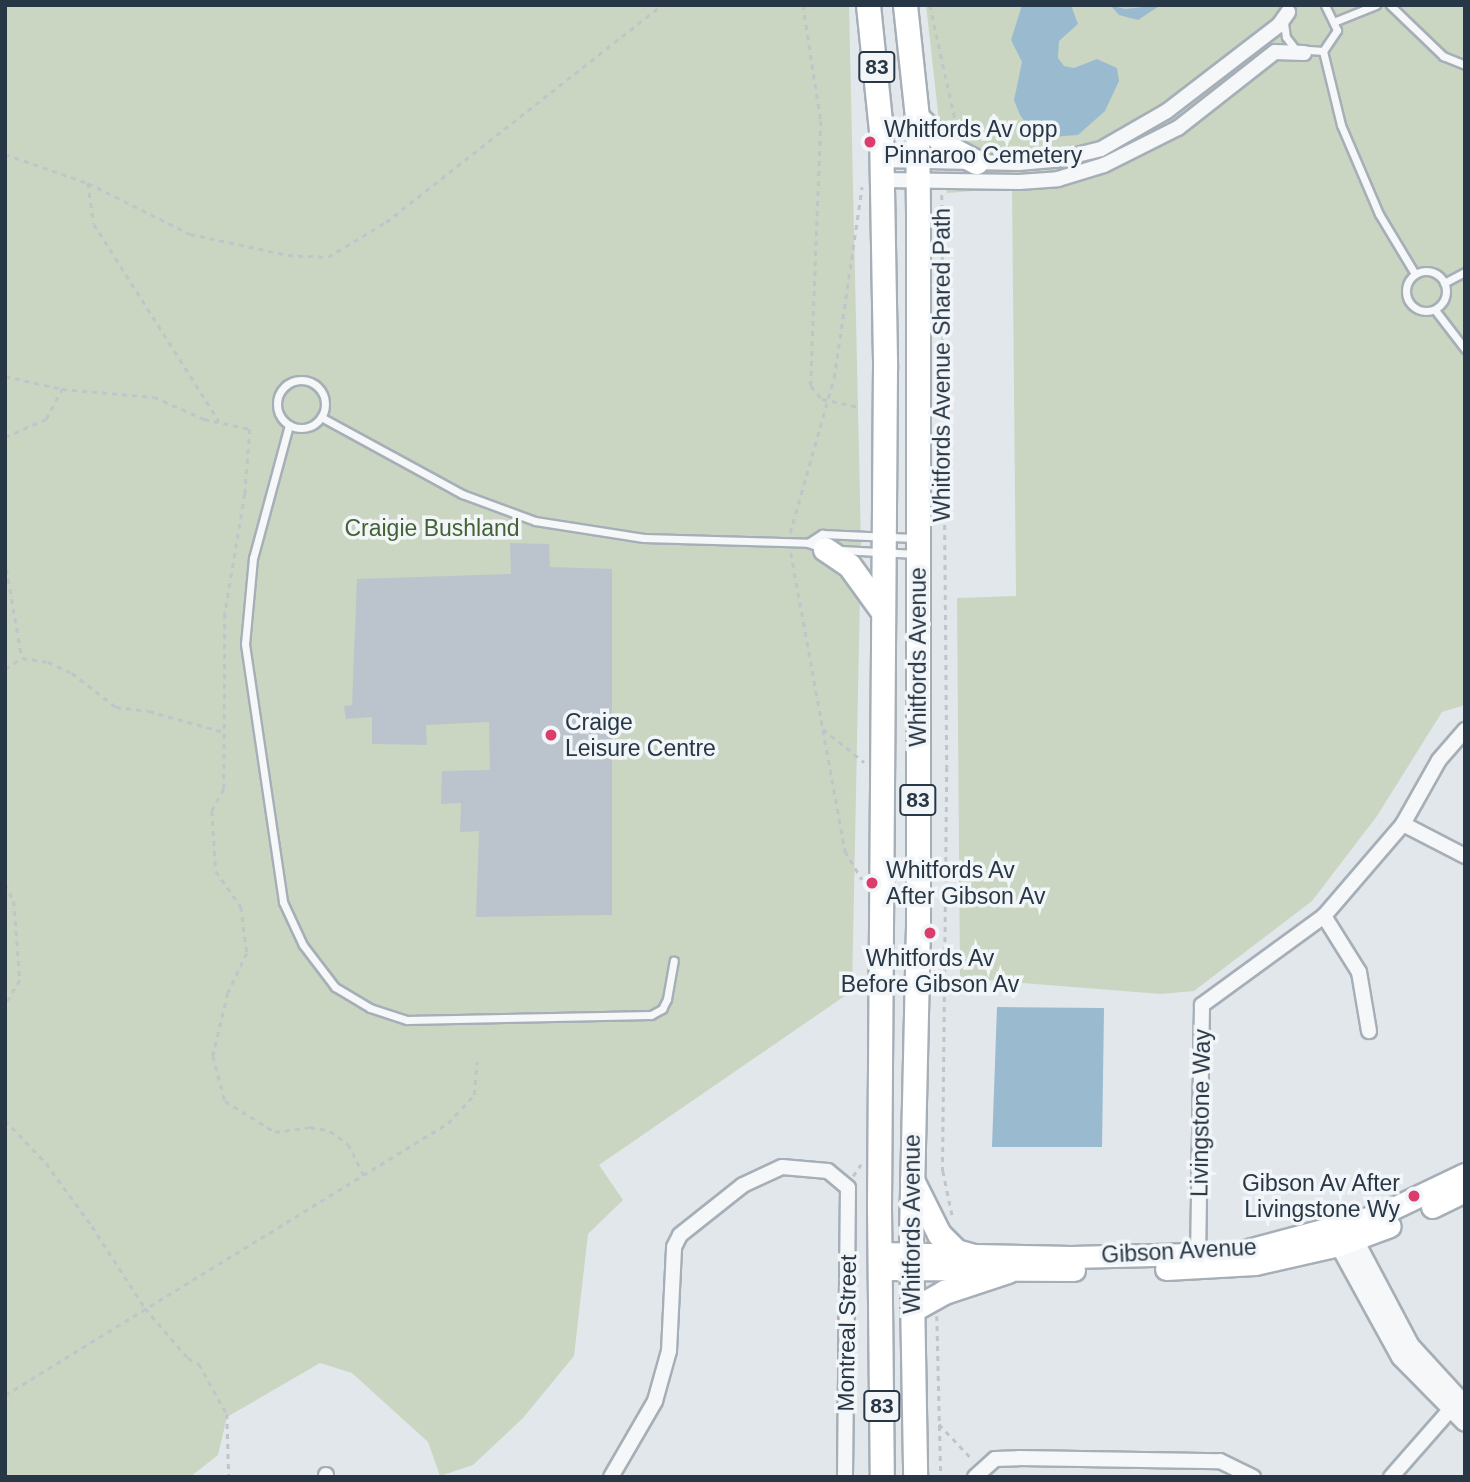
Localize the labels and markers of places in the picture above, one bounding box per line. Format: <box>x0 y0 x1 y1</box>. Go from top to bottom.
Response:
place label: Whitfords Av opp Pinnaroo Cemetery <box>884 115 1082 169</box>
marker: Whitfords Av opp Pinnaroo Cemetery <box>862 134 878 150</box>
place label: Craige Leisure Centre <box>565 708 716 762</box>
marker: Craige Leisure Centre <box>543 727 559 743</box>
place label: Whitfords Av After Gibson Av <box>886 856 1047 910</box>
marker: Whitfords Av After Gibson Av <box>864 875 880 891</box>
marker: Whitfords Av Before Gibson Av <box>922 925 938 941</box>
place label: Whitfords Av Before Gibson Av <box>840 944 1020 998</box>
place label: Gibson Av After Livingstone Wy <box>1239 1169 1400 1223</box>
marker: Gibson Av After Livingstone Wy <box>1406 1188 1422 1204</box>

